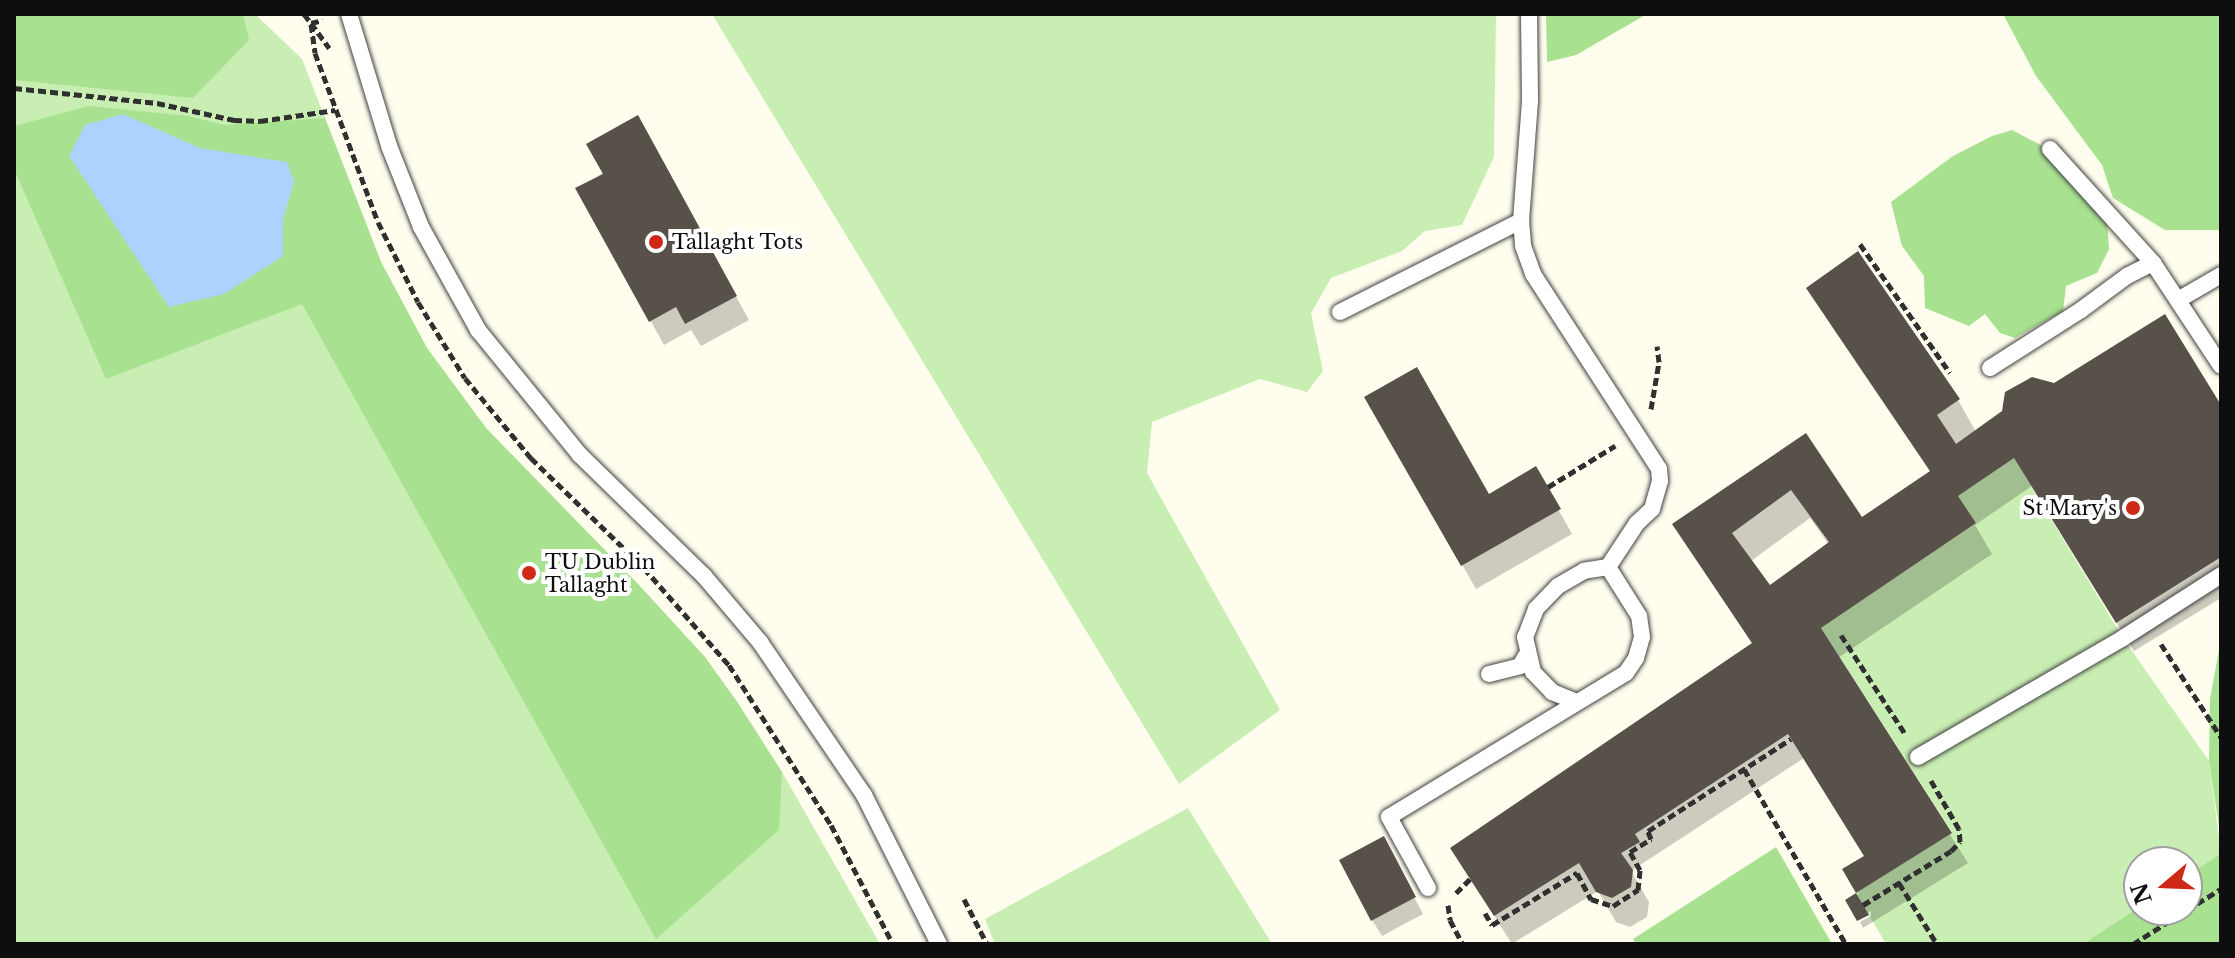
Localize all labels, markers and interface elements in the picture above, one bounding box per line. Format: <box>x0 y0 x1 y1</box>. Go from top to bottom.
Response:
place label: Tallaght Tots <box>672 230 804 254</box>
marker: Tallaght Tots <box>647 233 665 251</box>
place label: St Mary's <box>2023 496 2117 520</box>
marker: St Mary's <box>2124 499 2142 517</box>
place label: TU Dublin Tallaght <box>545 550 655 597</box>
marker: TU Dublin Tallaght <box>520 564 538 582</box>
north arrow <box>2123 846 2203 926</box>
text: N <box>2126 879 2158 908</box>

